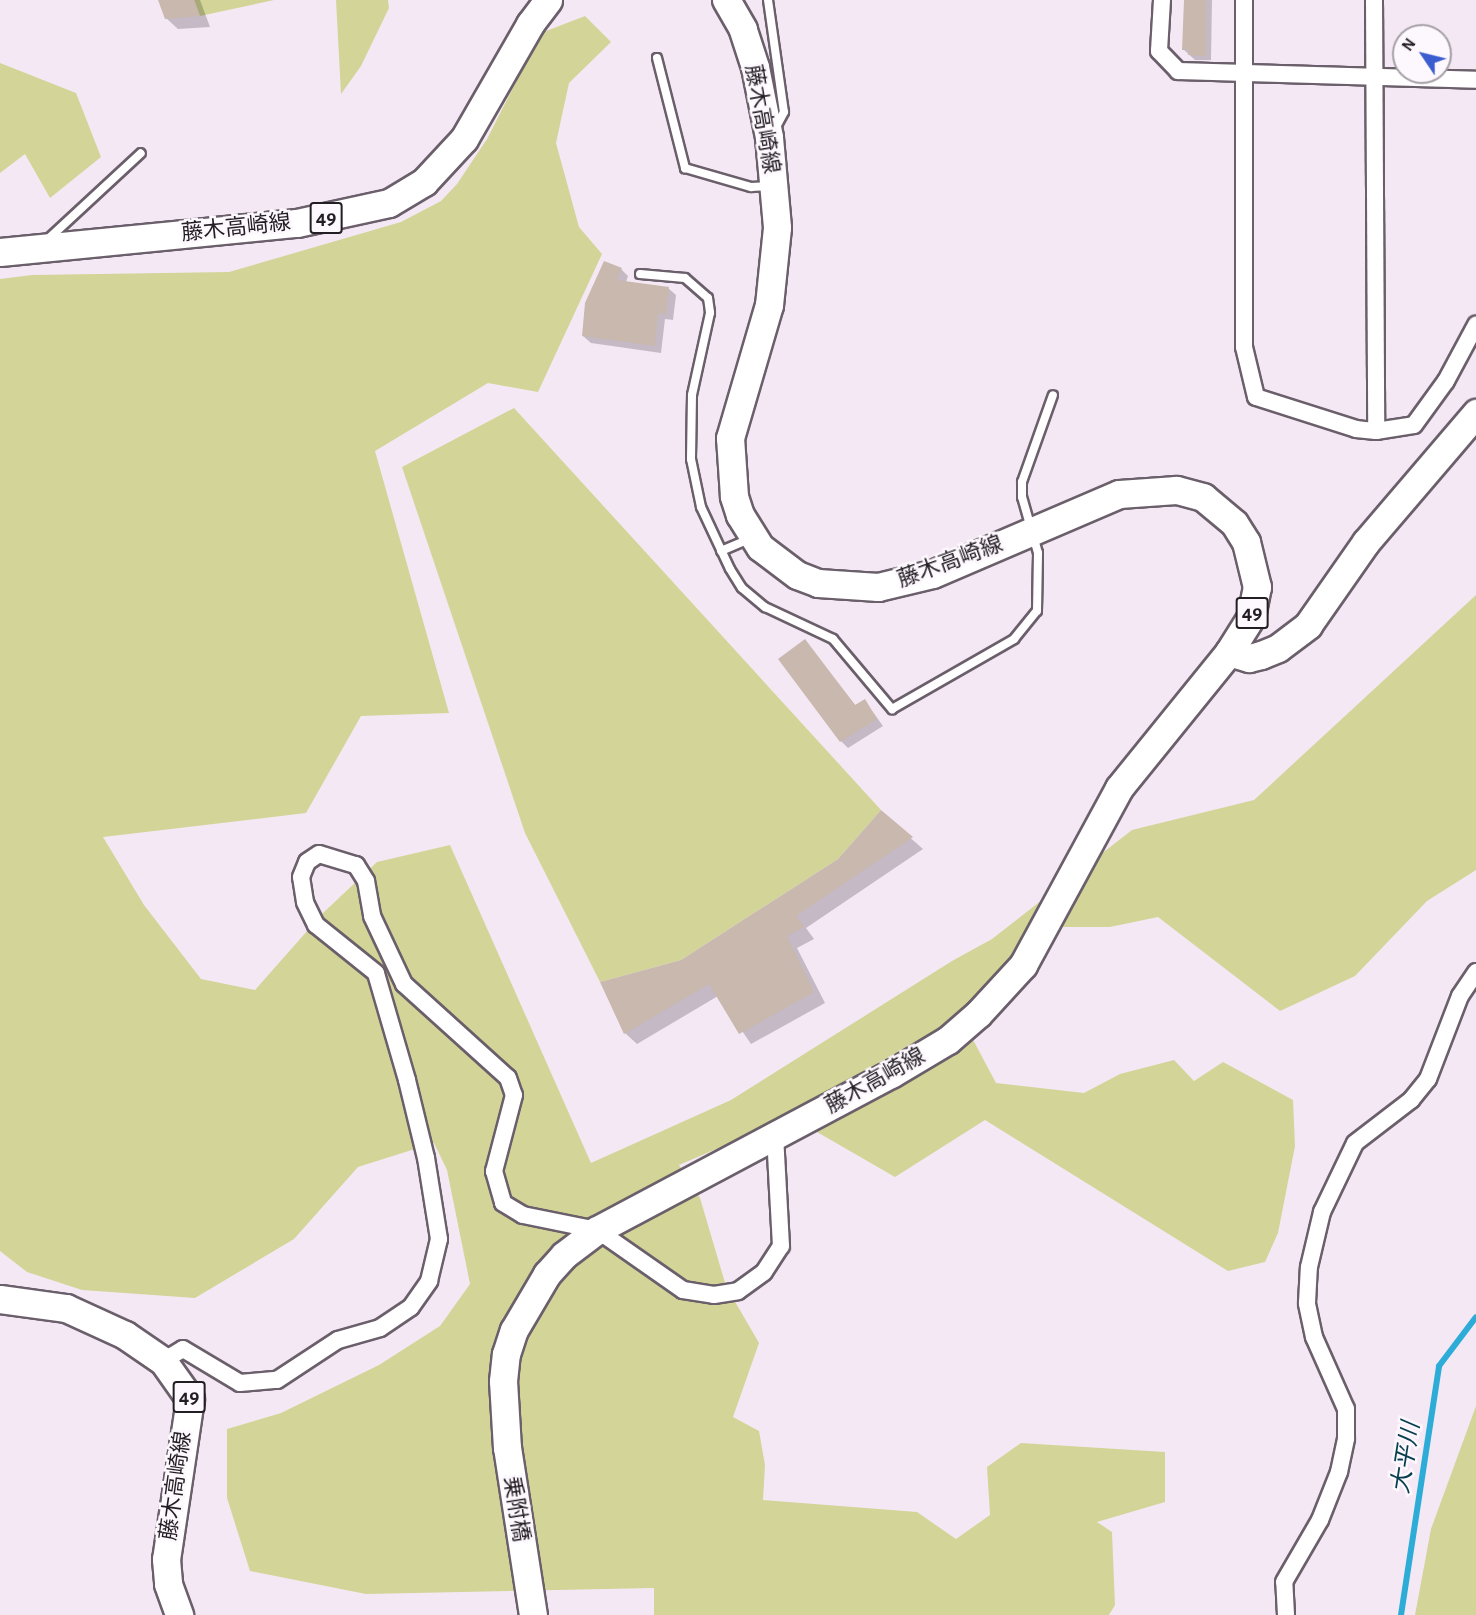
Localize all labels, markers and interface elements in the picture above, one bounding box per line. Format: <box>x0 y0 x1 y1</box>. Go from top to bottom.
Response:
north arrow <box>1392 24 1452 84</box>
text: N <box>1399 36 1419 54</box>
street label: 藤木高崎線 <box>739 63 785 175</box>
road number: 49 <box>310 200 342 236</box>
street label: 藤木高崎線 <box>180 209 292 247</box>
street label: 藤木高崎線 <box>894 531 1006 593</box>
road number: 49 <box>1236 595 1268 631</box>
street label: 藤木高崎線 <box>820 1043 930 1119</box>
road number: 49 <box>172 1379 206 1415</box>
water label: 大平川 <box>1387 1420 1427 1496</box>
street label: 藤木高崎線 <box>155 1430 197 1542</box>
street label: 乗附橋 <box>498 1474 534 1544</box>

